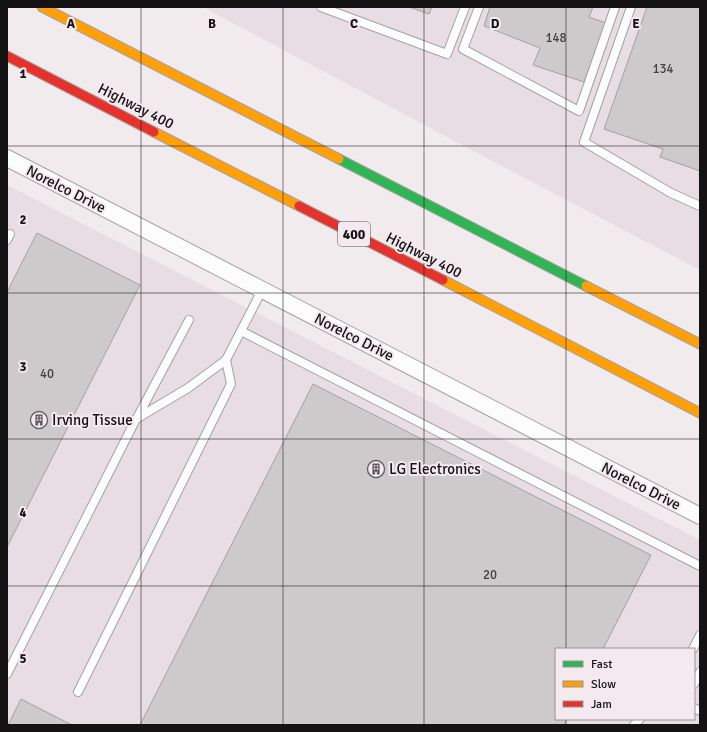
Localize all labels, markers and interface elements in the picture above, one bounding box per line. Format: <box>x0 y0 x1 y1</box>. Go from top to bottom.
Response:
text: A <box>67 16 76 32</box>
text: B <box>208 16 216 32</box>
text: C <box>350 16 358 32</box>
text: D <box>491 16 500 32</box>
text: E <box>632 16 640 32</box>
house number: 148 <box>545 30 567 46</box>
house number: 134 <box>652 61 674 77</box>
text: 1 <box>19 66 27 82</box>
street label: Highway 400 <box>95 79 177 133</box>
street label: Norelco Drive <box>23 161 109 217</box>
text: 2 <box>19 212 27 228</box>
road number: 400 <box>338 222 370 246</box>
street label: Highway 400 <box>383 228 465 282</box>
street label: Norelco Drive <box>311 309 397 365</box>
text: 3 <box>19 359 27 375</box>
house number: 40 <box>40 366 54 382</box>
building icon: Irving Tissue <box>29 410 49 430</box>
place label: Irving Tissue <box>52 411 133 429</box>
street label: Norelco Drive <box>598 458 684 514</box>
building icon: LG Electronics <box>366 459 386 479</box>
place label: LG Electronics <box>389 460 481 478</box>
text: 4 <box>19 505 27 521</box>
house number: 20 <box>483 567 497 583</box>
legend <box>555 648 695 720</box>
text: 5 <box>19 651 27 667</box>
text: Fast <box>591 657 612 672</box>
text: Slow <box>591 677 616 692</box>
text: Jam <box>591 697 612 712</box>

